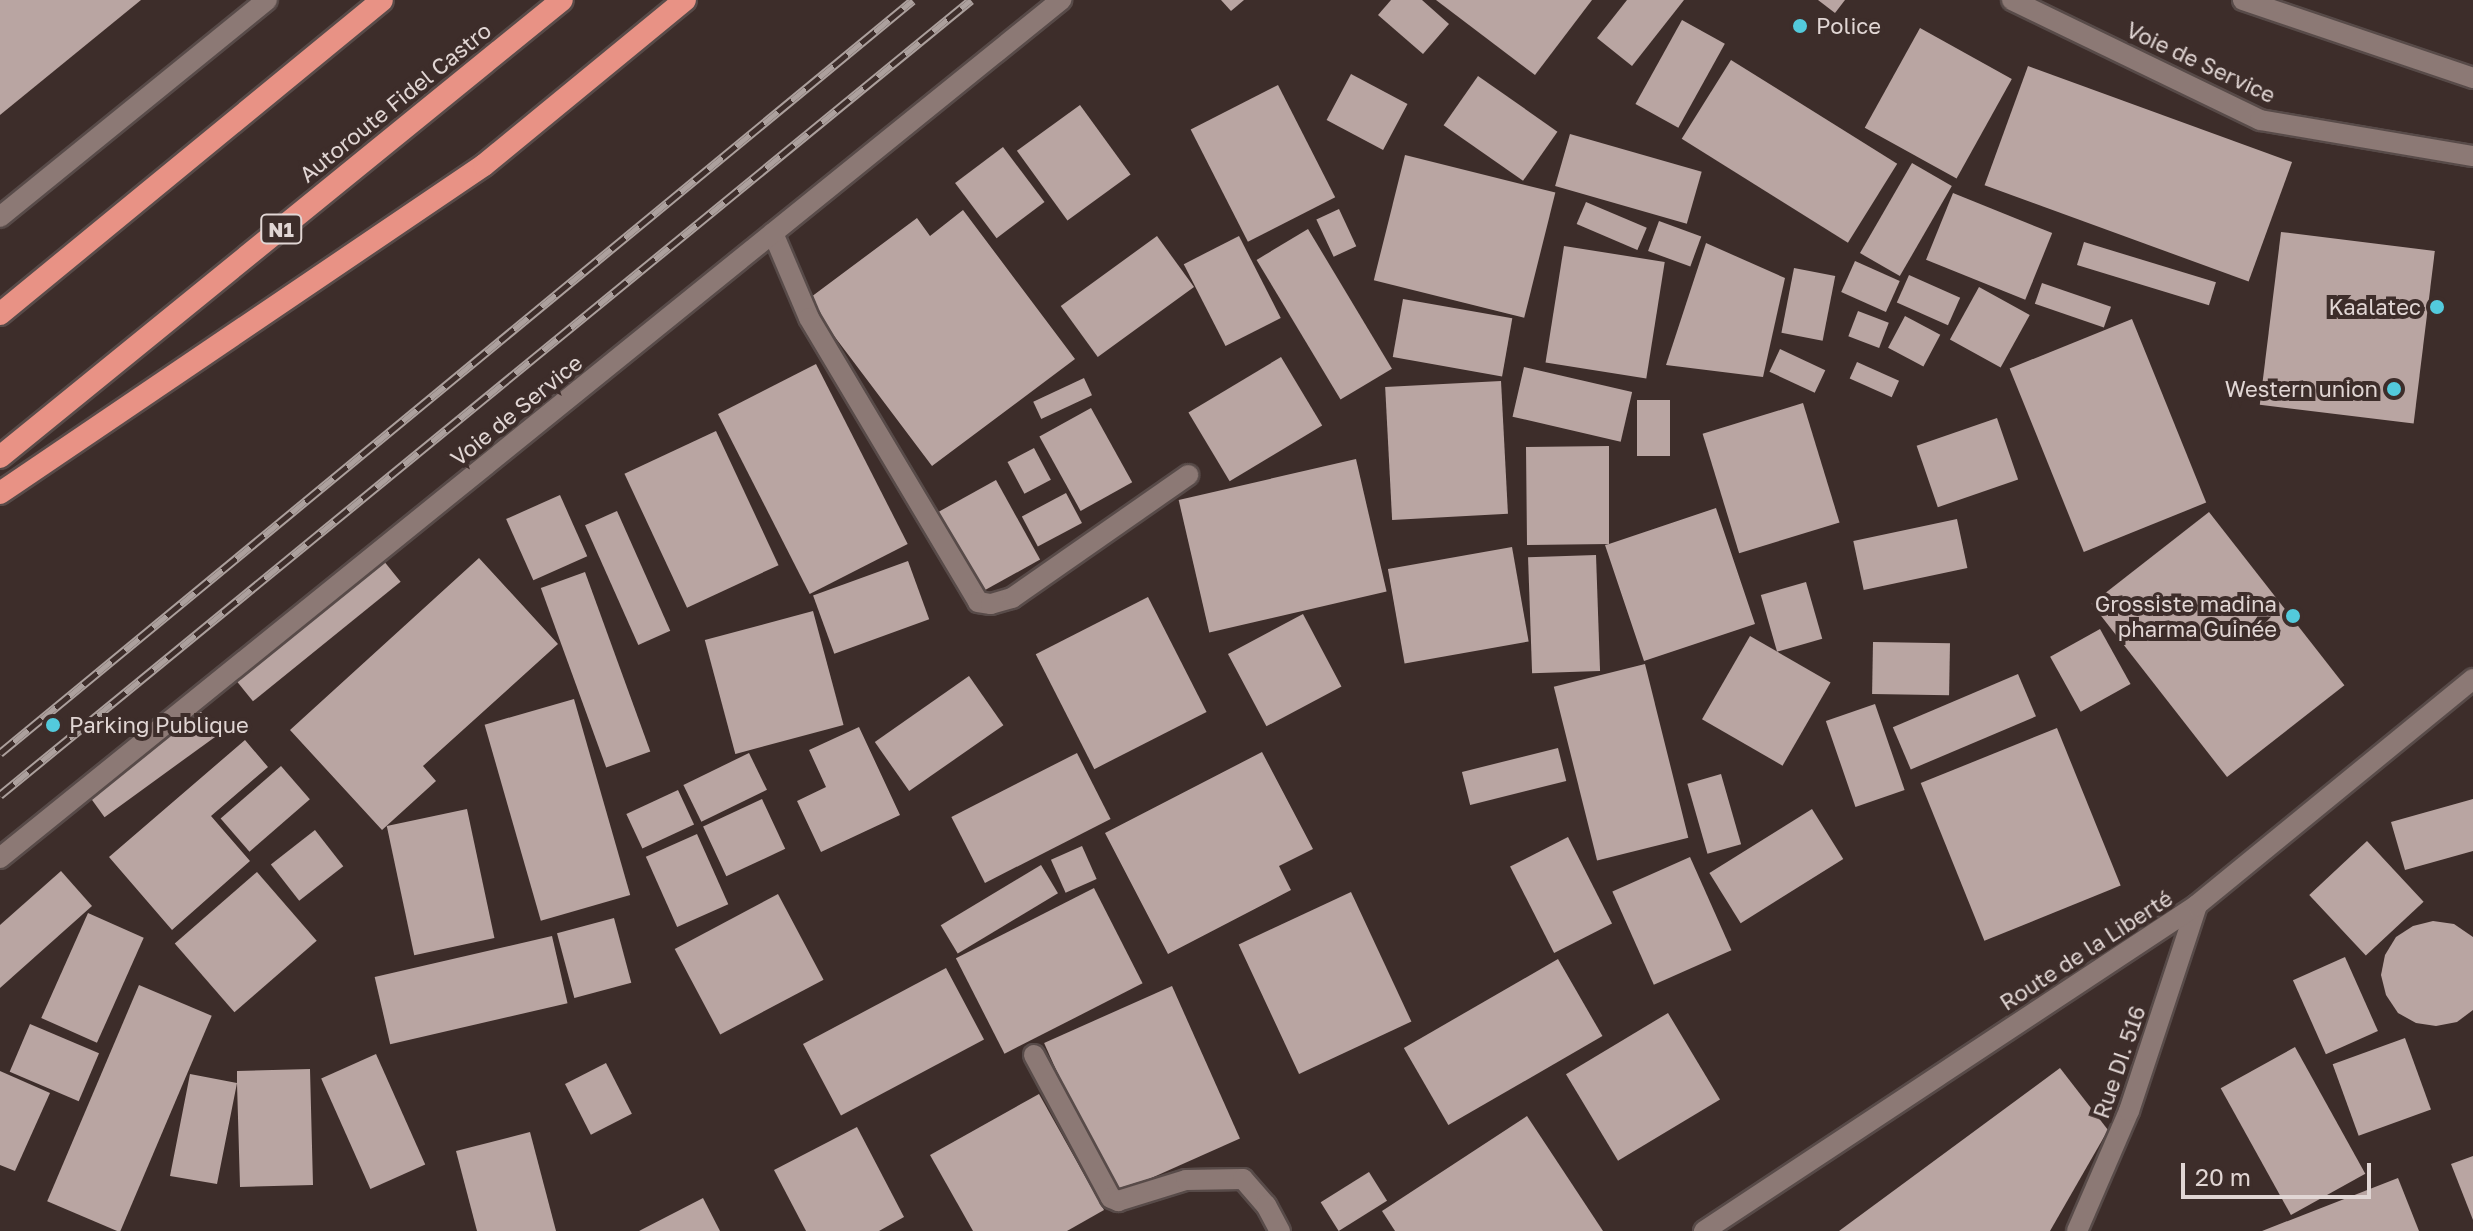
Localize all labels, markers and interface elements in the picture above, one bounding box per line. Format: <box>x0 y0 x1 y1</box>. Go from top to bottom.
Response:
place label: Police <box>1816 13 1881 39</box>
street label: Voie de Service <box>2122 16 2280 108</box>
street label: Autoroute Fidel Castro <box>294 17 496 187</box>
marker: Police <box>1791 17 1809 35</box>
road number: N1 <box>259 213 303 245</box>
place label: Kaalatec <box>2328 294 2421 320</box>
marker: Kaalatec <box>2428 298 2446 316</box>
street label: Voie de Service <box>445 349 587 471</box>
place label: Western union <box>2225 376 2378 402</box>
marker: Western union <box>2385 380 2403 398</box>
place label: Grossiste madina pharma Guinée <box>2095 590 2277 642</box>
marker: Grossiste madina pharma Guinée <box>2284 607 2302 625</box>
place label: Parking Publique <box>69 712 249 738</box>
marker: Parking Publique <box>44 716 62 734</box>
street label: Route de la Liberté <box>1995 884 2177 1016</box>
street label: Rue DI. 516 <box>2087 1002 2151 1122</box>
scale bar <box>2185 1147 2375 1197</box>
text: 20 m <box>2195 1162 2251 1191</box>

